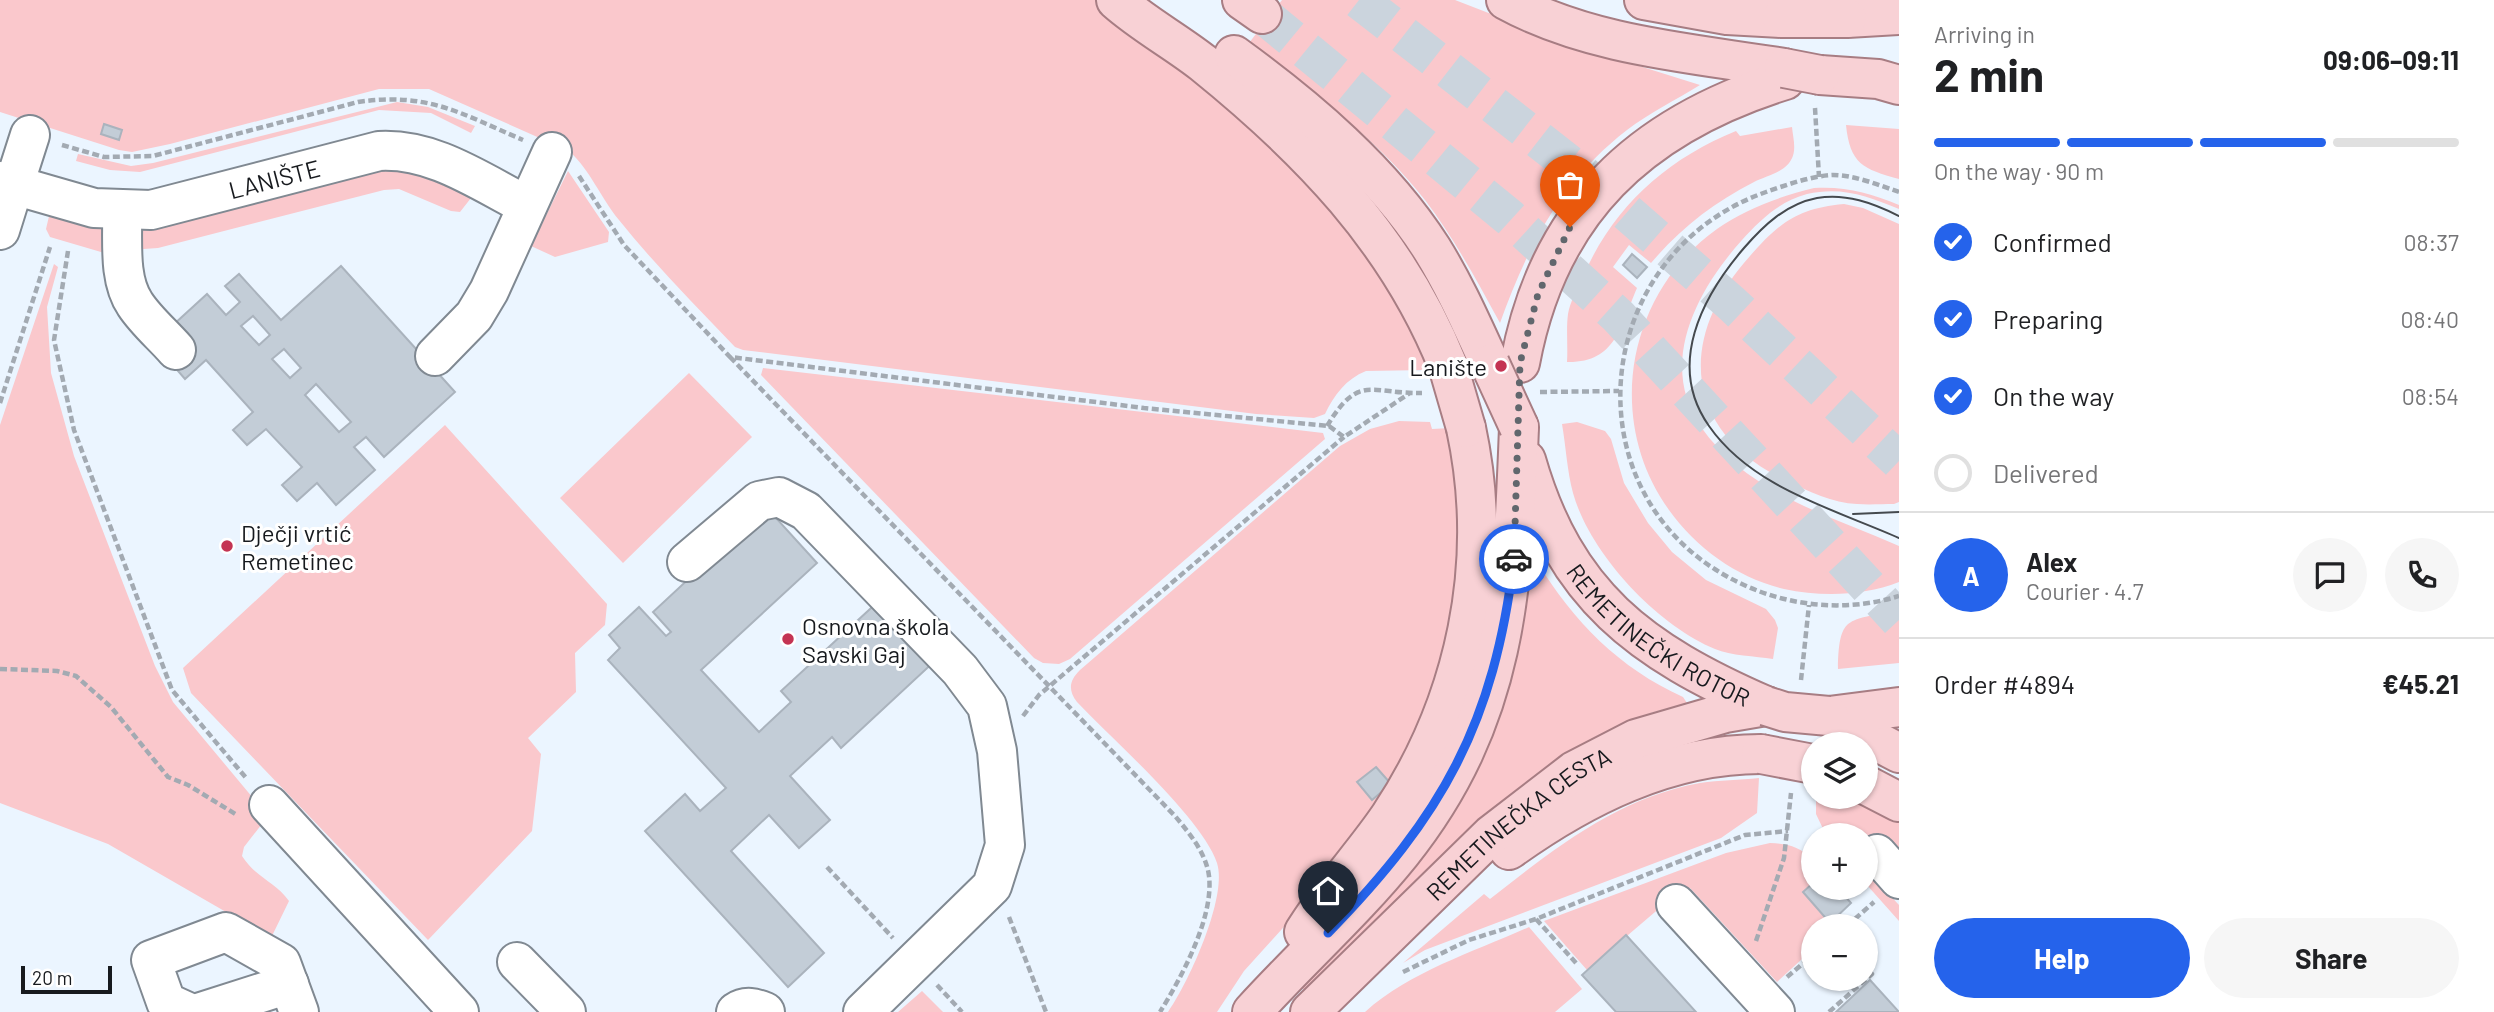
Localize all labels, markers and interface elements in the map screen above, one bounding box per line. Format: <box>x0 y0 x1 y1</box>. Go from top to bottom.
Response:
text: Arriving in <box>1934 20 2035 48</box>
text: 09:06–09:11 <box>2323 44 2459 75</box>
text: 2 min <box>1934 46 2044 101</box>
street label: LANIŠTE <box>225 152 323 204</box>
pin <box>1540 155 1600 227</box>
text: On the way · 90 m <box>1934 157 2104 185</box>
icon: bag <box>1551 166 1589 204</box>
icon: check <box>1934 223 1972 261</box>
text: Confirmed <box>1993 226 2112 257</box>
text: 08:37 <box>2404 228 2459 256</box>
icon: check <box>1934 300 1972 338</box>
text: Preparing <box>1993 303 2103 334</box>
text: 08:40 <box>2401 305 2459 333</box>
place label: Lanište <box>1409 352 1487 381</box>
marker: Lanište <box>1493 358 1509 374</box>
icon: check <box>1934 377 1972 415</box>
text: On the way <box>1993 380 2114 411</box>
text: 08:54 <box>2402 382 2459 410</box>
text: Delivered <box>1993 457 2099 488</box>
place label: Dječji vrtić Remetinec <box>241 518 354 575</box>
courier <box>1479 524 1549 594</box>
marker: Dječji vrtić Remetinec <box>219 538 235 554</box>
button: chat <box>2293 538 2367 612</box>
button: phone <box>2385 538 2459 612</box>
icon: car <box>1495 540 1533 578</box>
text: Alex <box>2026 546 2077 577</box>
street label: REMETINEČKI ROTOR <box>1561 558 1755 712</box>
text: A <box>1962 560 1980 591</box>
text: Courier · 4.7 <box>2026 577 2144 605</box>
place label: Osnovna škola Savski Gaj <box>802 611 949 668</box>
marker: Osnovna škola Savski Gaj <box>780 631 796 647</box>
text: Order #4894 <box>1934 668 2075 699</box>
text: €45.21 <box>2382 668 2459 699</box>
map controls <box>1801 732 1878 991</box>
button: layers <box>1801 732 1878 809</box>
street label: REMETINEČKA CESTA <box>1419 740 1615 906</box>
button: + <box>1801 823 1878 900</box>
pin <box>1298 861 1358 933</box>
icon: home <box>1309 872 1347 910</box>
button: − <box>1801 914 1878 991</box>
button: Help <box>1934 918 2190 998</box>
button: Share <box>2204 918 2459 998</box>
scale bar <box>21 963 112 995</box>
text: 20 m <box>32 966 72 989</box>

